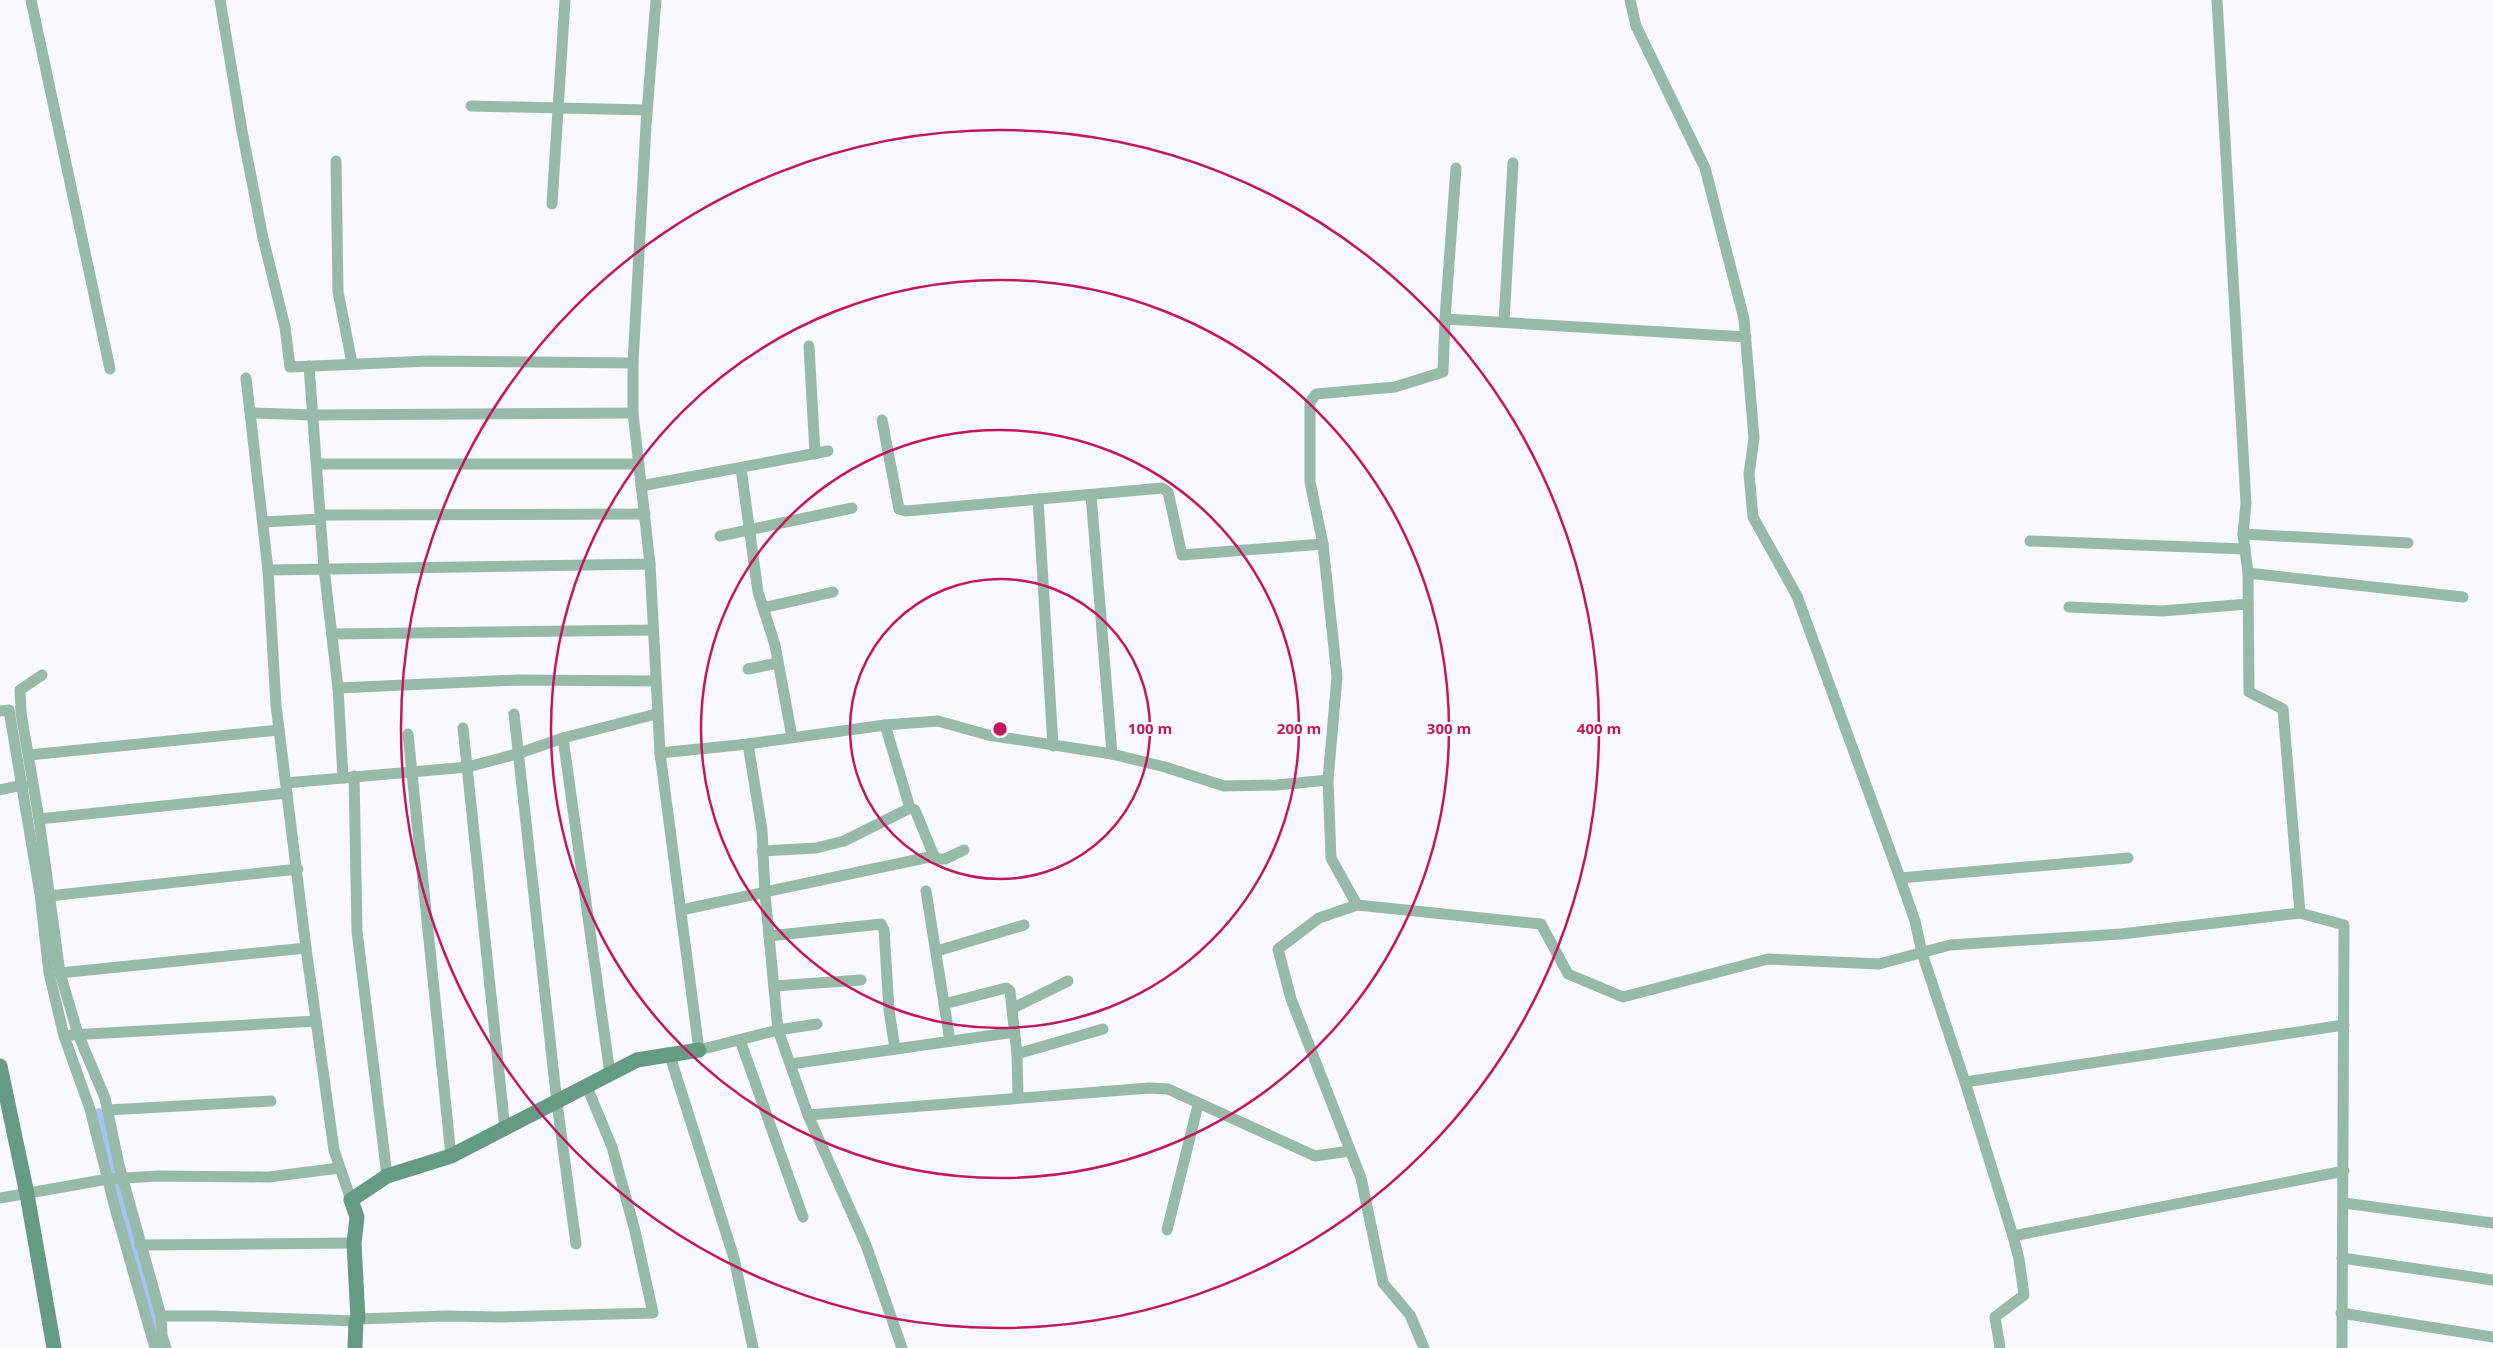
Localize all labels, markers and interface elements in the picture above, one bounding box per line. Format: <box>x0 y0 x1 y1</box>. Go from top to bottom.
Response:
text: 100 m <box>1128 718 1172 738</box>
text: 200 m <box>1277 718 1321 738</box>
text: 300 m <box>1427 718 1471 738</box>
text: 400 m <box>1577 718 1621 738</box>
centre of rings <box>991 720 1009 738</box>

